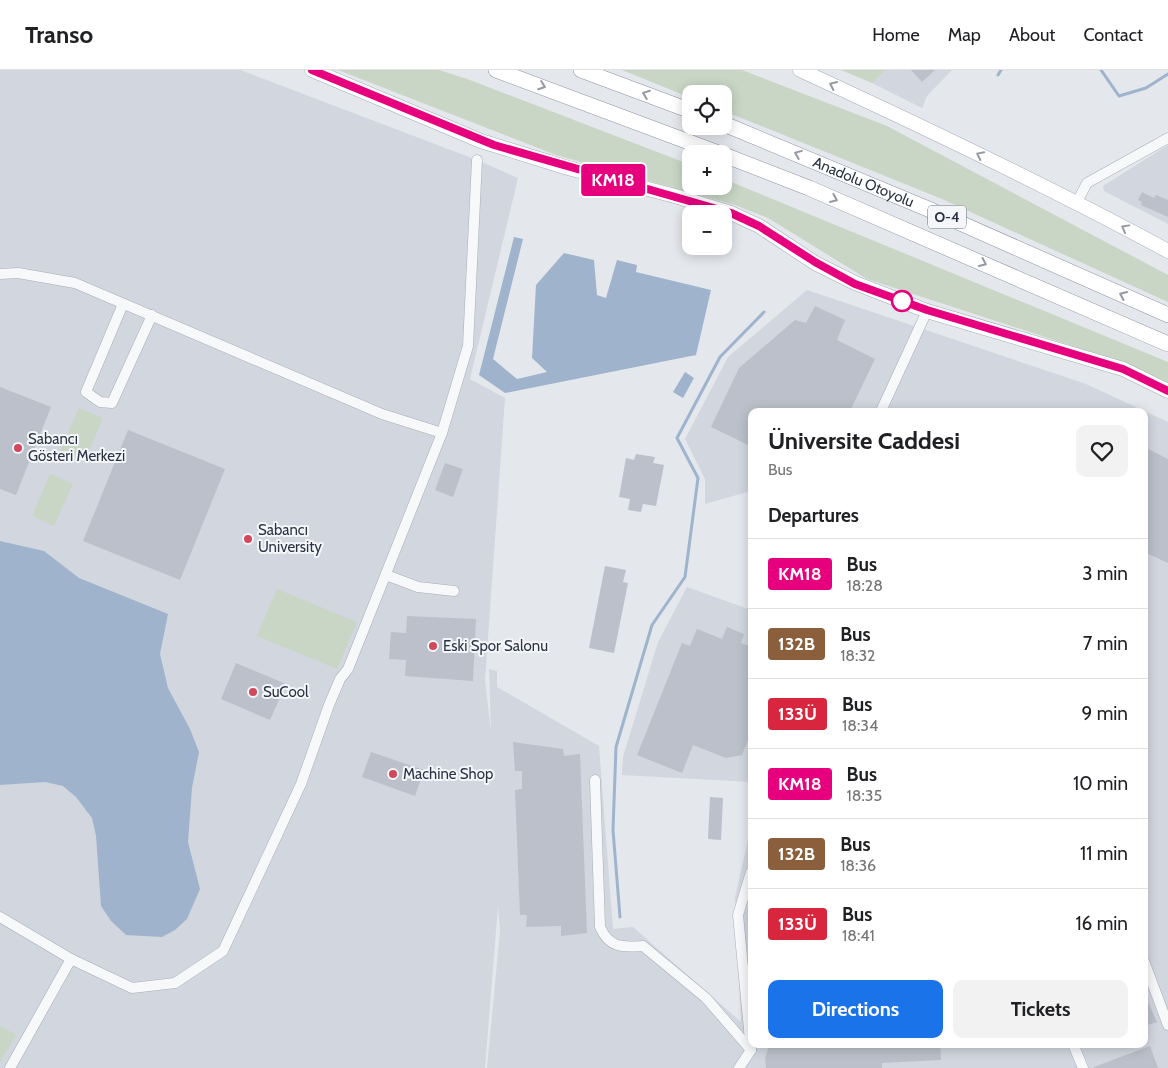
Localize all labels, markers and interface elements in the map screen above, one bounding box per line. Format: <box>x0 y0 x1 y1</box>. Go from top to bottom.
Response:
text: Transo <box>25 20 93 49</box>
text: Home <box>872 24 920 46</box>
text: Map <box>948 24 981 46</box>
text: About <box>1009 24 1055 46</box>
text: Contact <box>1083 24 1143 46</box>
one-way arrow <box>538 80 546 90</box>
one-way arrow <box>829 81 838 92</box>
map controls <box>682 85 732 255</box>
button: locate <box>682 85 732 135</box>
one-way arrow <box>642 90 650 100</box>
button: + <box>682 145 732 195</box>
one-way arrow <box>794 150 802 160</box>
one-way arrow <box>976 150 985 161</box>
street label: Anadolu Otoyolu <box>810 153 917 211</box>
line badge: KM18 <box>578 164 648 196</box>
text: KM18 <box>591 169 635 191</box>
one-way arrow <box>829 192 838 203</box>
button: − <box>682 205 732 255</box>
road number: O-4 <box>928 206 966 228</box>
one-way arrow <box>1122 224 1131 234</box>
one-way arrow <box>978 257 987 268</box>
unlabelled marker <box>891 290 913 312</box>
one-way arrow <box>1119 291 1128 302</box>
button: heart <box>1076 425 1128 477</box>
text: Üniversite Caddesi <box>768 426 960 455</box>
place label: Sabancı Gösteri Merkezi <box>28 430 125 465</box>
marker: Sabancı Gösteri Merkezi <box>12 442 24 454</box>
text: Bus <box>768 460 792 479</box>
text: Departures <box>768 504 859 527</box>
place label: Sabancı University <box>258 521 322 556</box>
marker: Sabancı University <box>242 533 254 545</box>
text: Bus <box>847 553 877 576</box>
text: 3 min <box>1082 562 1128 585</box>
text: KM18 <box>778 563 822 585</box>
text: 18:28 <box>847 576 883 595</box>
text: Bus <box>840 623 870 646</box>
text: 7 min <box>1083 632 1128 655</box>
text: 132B <box>778 633 815 655</box>
place label: Eski Spor Salonu <box>443 637 548 655</box>
marker: Eski Spor Salonu <box>427 640 439 652</box>
text: 18:32 <box>840 646 875 665</box>
place label: SuCool <box>263 683 309 701</box>
marker: SuCool <box>247 686 259 698</box>
text: Bus <box>842 693 872 716</box>
text: 9 min <box>1082 702 1128 725</box>
text: 133Ü <box>778 703 817 725</box>
text: 18:34 <box>842 716 878 735</box>
text: Bus <box>847 763 877 786</box>
place label: Machine Shop <box>403 765 493 783</box>
marker: Machine Shop <box>387 768 399 780</box>
text: 10 min <box>1073 772 1128 795</box>
text: KM18 <box>778 773 822 795</box>
text: 18:35 <box>847 786 882 805</box>
text: Bus <box>840 833 870 856</box>
text: 11 min <box>1080 842 1128 865</box>
text: 132B <box>778 843 815 865</box>
text: 18:36 <box>840 856 876 875</box>
text: Bus <box>842 903 872 926</box>
text: 16 min <box>1075 912 1128 935</box>
text: 133Ü <box>778 913 817 935</box>
text: 18:41 <box>842 926 875 945</box>
button: Directions <box>768 980 943 1038</box>
button: Tickets <box>953 980 1128 1038</box>

